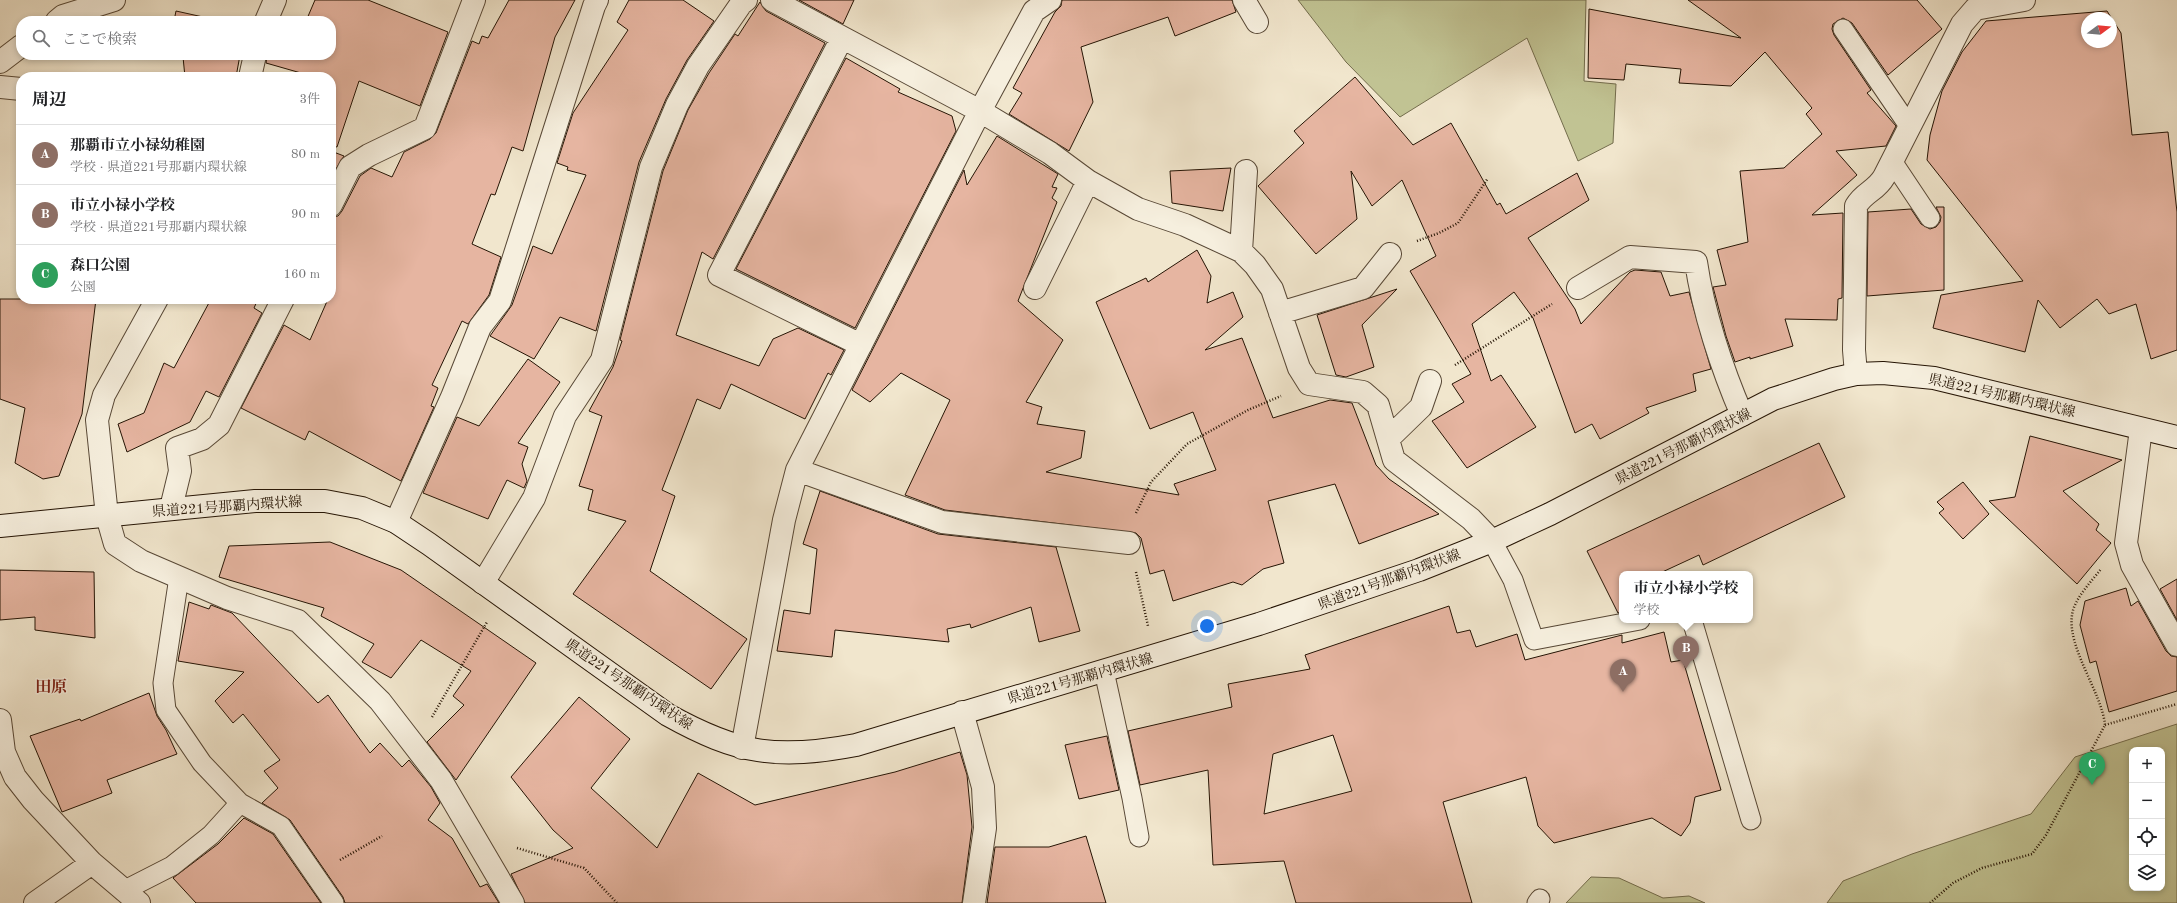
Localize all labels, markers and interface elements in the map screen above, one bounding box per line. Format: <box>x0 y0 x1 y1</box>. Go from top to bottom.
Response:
north arrow <box>2081 12 2117 48</box>
search box <box>16 16 336 60</box>
icon: search <box>30 27 52 49</box>
text: ここで検索 <box>62 33 137 48</box>
text: 周辺 <box>32 92 66 109</box>
text: 3件 <box>299 93 320 106</box>
text: 那覇市立小禄幼稚園 <box>70 139 205 154</box>
text: A <box>40 148 50 161</box>
text: 80 m <box>291 148 320 161</box>
text: 学校 · 県道221号那覇内環状線 <box>70 161 247 174</box>
text: 市立小禄小学校 <box>70 199 175 214</box>
text: B <box>40 208 50 221</box>
text: 90 m <box>291 208 320 221</box>
text: 学校 · 県道221号那覇内環状線 <box>70 221 247 234</box>
text: 森口公園 <box>70 259 130 274</box>
text: C <box>41 268 49 281</box>
text: 160 m <box>283 268 320 281</box>
text: 公園 <box>70 281 96 294</box>
street label: 県道221号那覇内環状線 <box>1927 371 2077 420</box>
street label: 県道221号那覇内環状線 <box>1613 406 1754 487</box>
street label: 県道221号那覇内環状線 <box>152 494 303 519</box>
street label: 県道221号那覇内環状線 <box>1316 547 1462 612</box>
popup <box>1619 571 1753 623</box>
text: 市立小禄小学校 <box>1633 582 1739 597</box>
text: 学校 <box>1633 604 1660 617</box>
your location <box>1197 616 1217 636</box>
street label: 県道221号那覇内環状線 <box>562 636 695 733</box>
pin: B <box>1673 636 1699 669</box>
street label: 県道221号那覇内環状線 <box>1006 651 1154 706</box>
pin: A <box>1610 659 1636 692</box>
district label: 田原 <box>35 678 67 696</box>
map controls <box>2129 747 2165 891</box>
button: + <box>2129 747 2165 783</box>
pin: C <box>2079 752 2105 785</box>
button: − <box>2129 783 2165 819</box>
button: locate <box>2129 819 2165 855</box>
button: layers <box>2129 855 2165 891</box>

